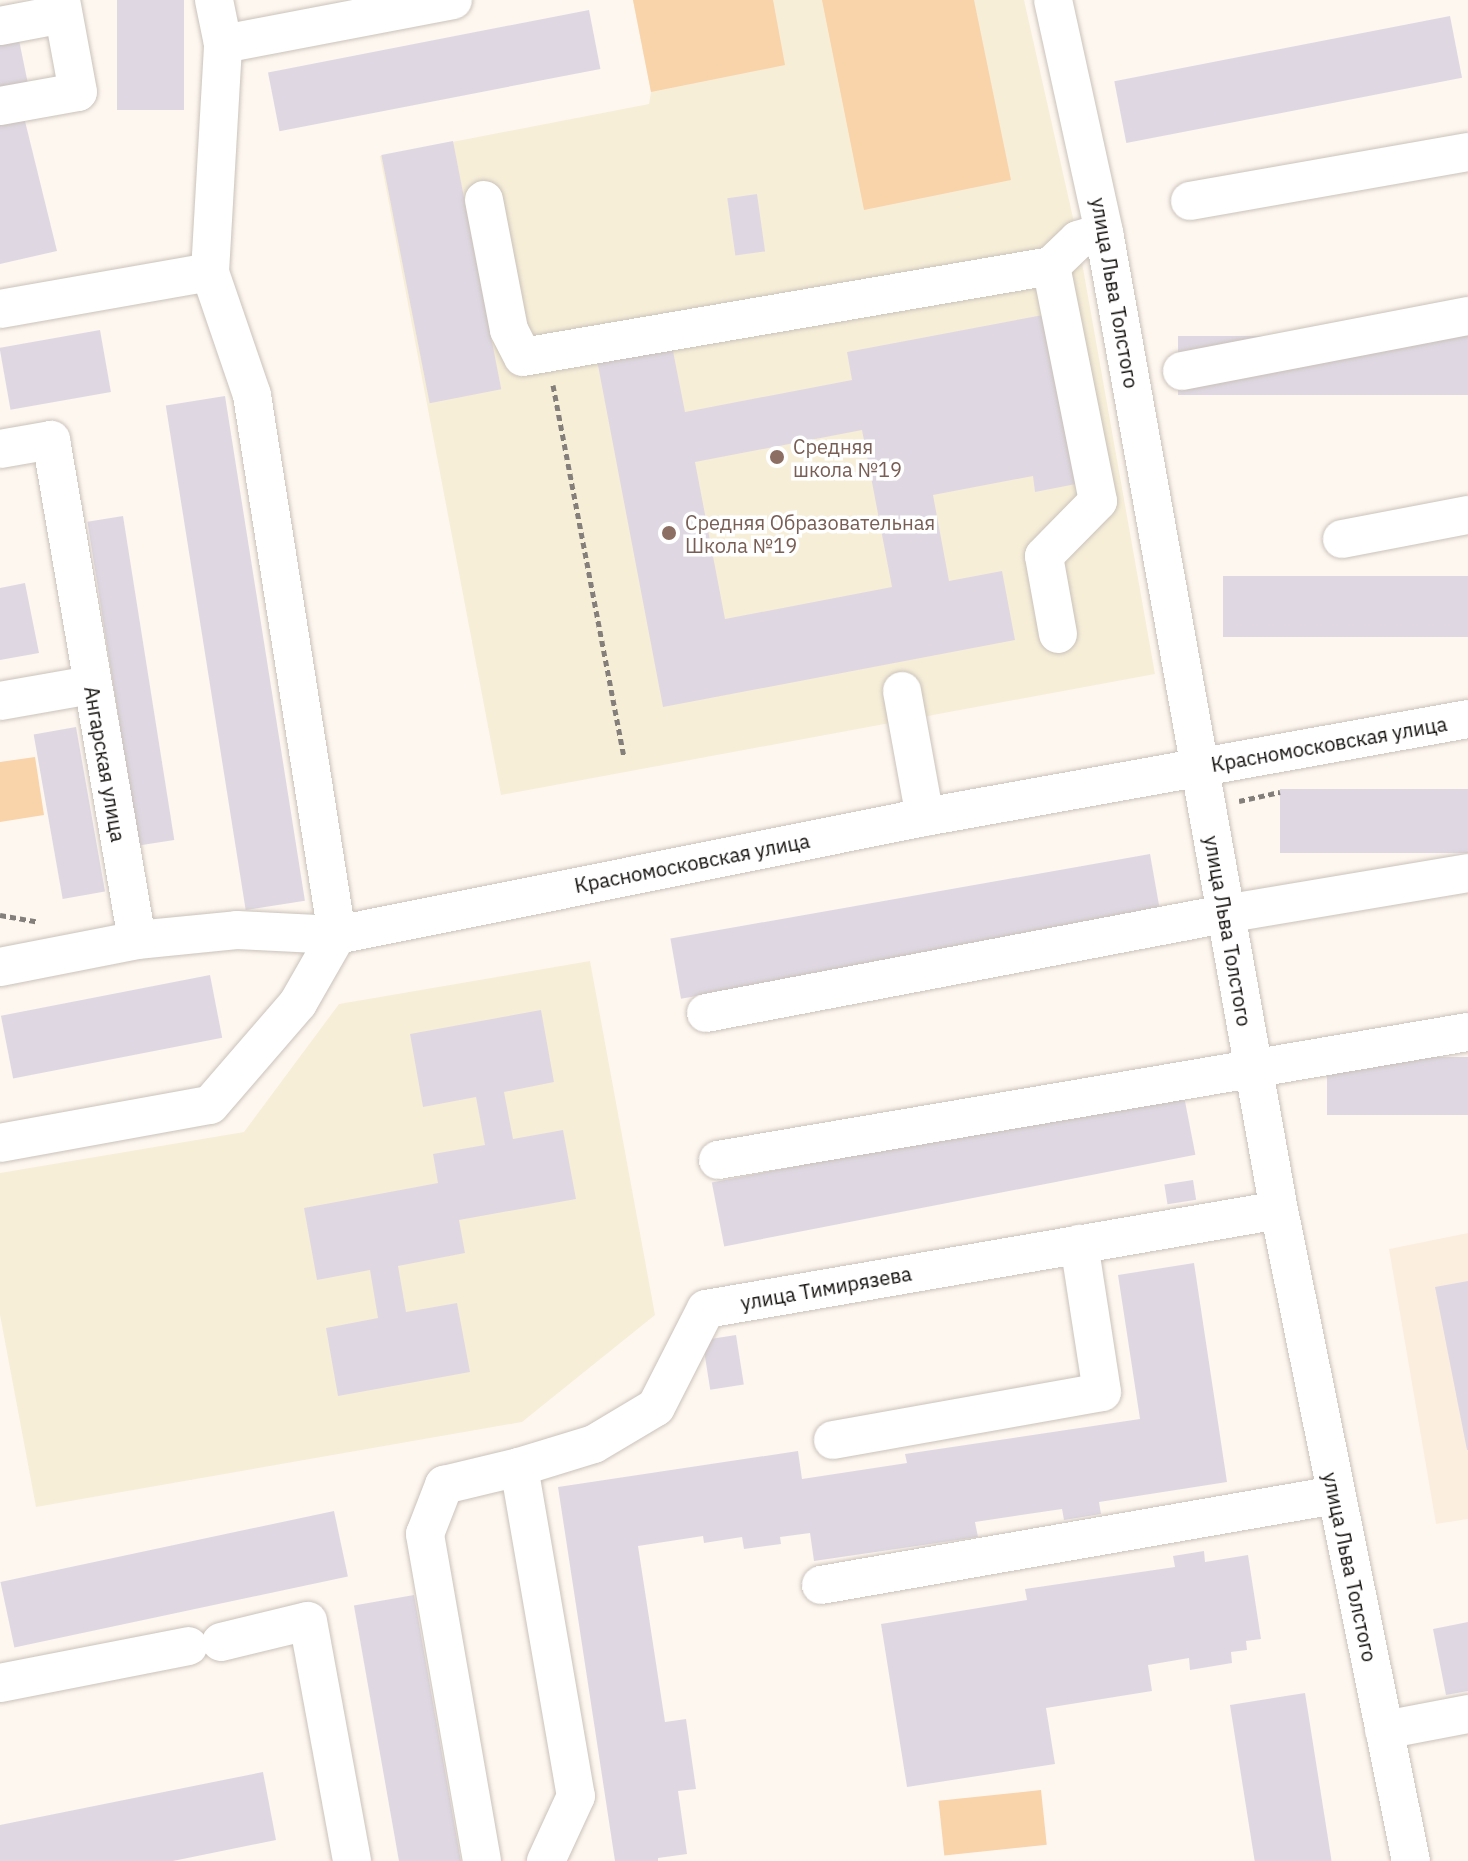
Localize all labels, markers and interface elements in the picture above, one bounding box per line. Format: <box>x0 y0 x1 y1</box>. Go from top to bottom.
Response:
street label: улица Льва Толстого <box>1086 196 1144 390</box>
place label: Средняя школа №19 <box>793 434 902 481</box>
marker: Средняя школа №19 <box>768 448 786 466</box>
place label: Средняя Образовательная Школа №19 <box>685 510 935 557</box>
marker: Средняя Образовательная Школа №19 <box>660 524 678 542</box>
street label: Ангарская улица <box>79 684 131 844</box>
street label: Красномосковская улица <box>1209 711 1449 777</box>
street label: Красномосковская улица <box>572 828 812 898</box>
street label: улица Льва Толстого <box>1199 834 1257 1028</box>
street label: улица Тимирязева <box>739 1261 913 1315</box>
street label: улица Льва Толстого <box>1318 1470 1382 1664</box>

